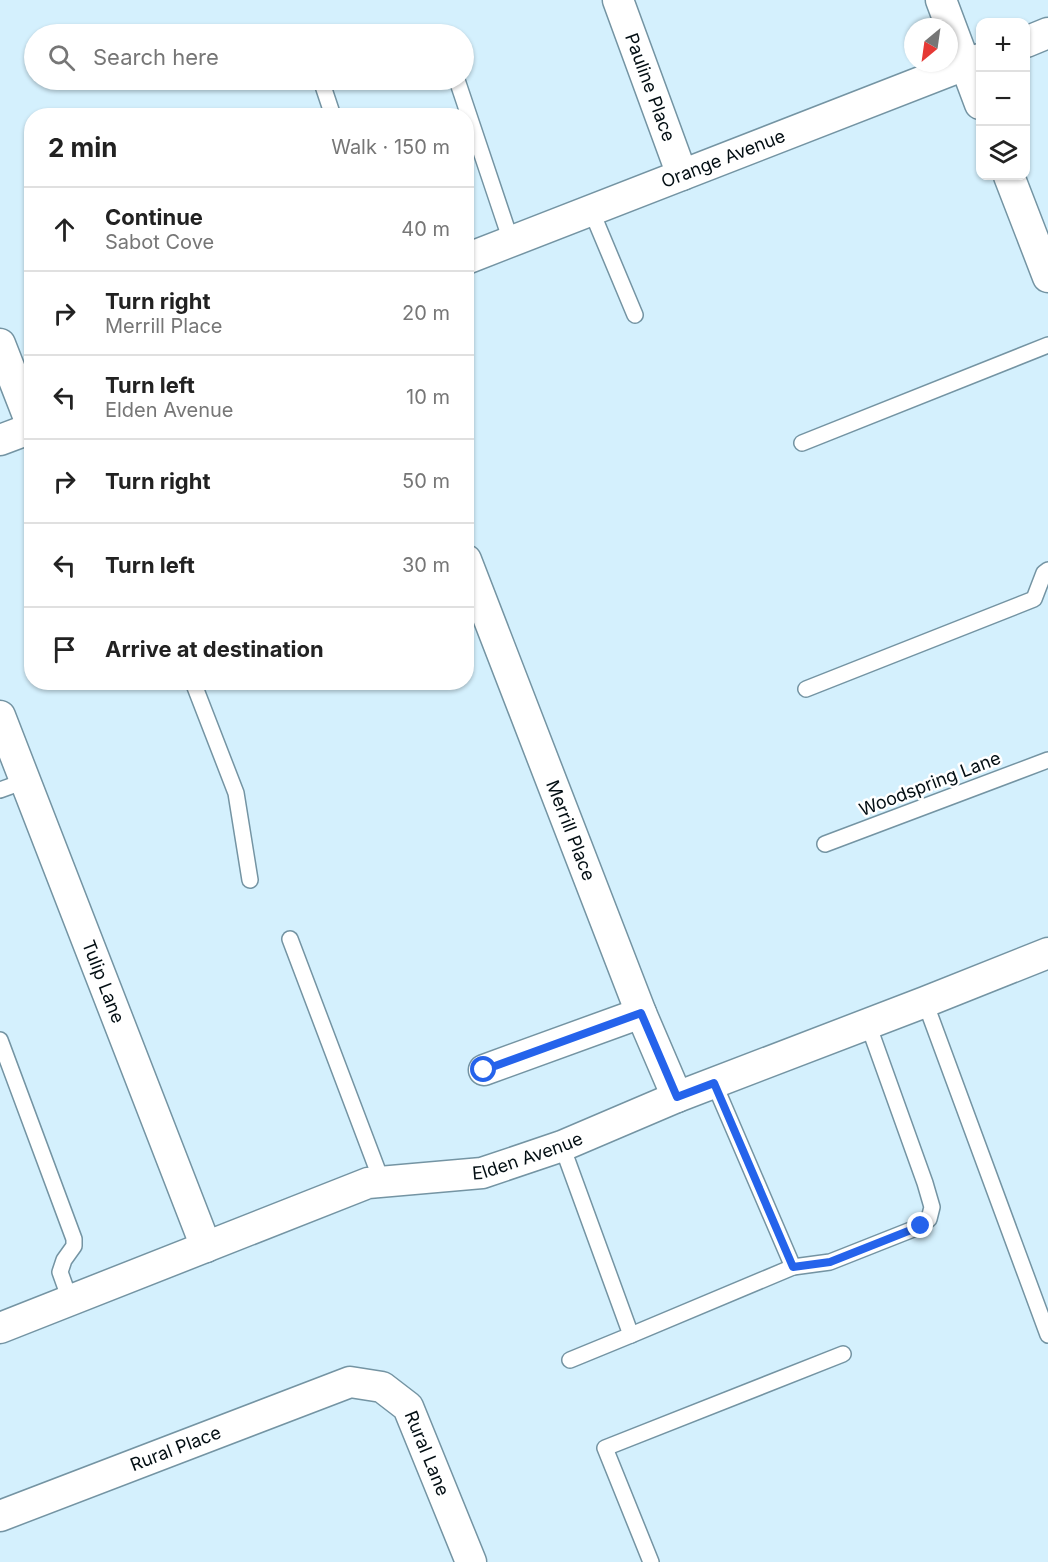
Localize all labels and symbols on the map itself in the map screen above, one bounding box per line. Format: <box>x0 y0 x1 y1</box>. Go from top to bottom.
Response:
north arrow <box>904 18 958 72</box>
street label: Pauline Place <box>621 30 680 144</box>
street label: Orange Avenue <box>658 125 788 192</box>
street label: Woodspring Lane <box>856 747 1003 820</box>
street label: Merrill Place <box>542 777 600 883</box>
street label: Tulip Lane <box>78 937 129 1026</box>
route start <box>470 1056 496 1082</box>
street label: Elden Avenue <box>471 1127 586 1184</box>
route end <box>907 1212 933 1238</box>
street label: Rural Lane <box>401 1408 454 1499</box>
street label: Rural Place <box>127 1421 224 1475</box>

